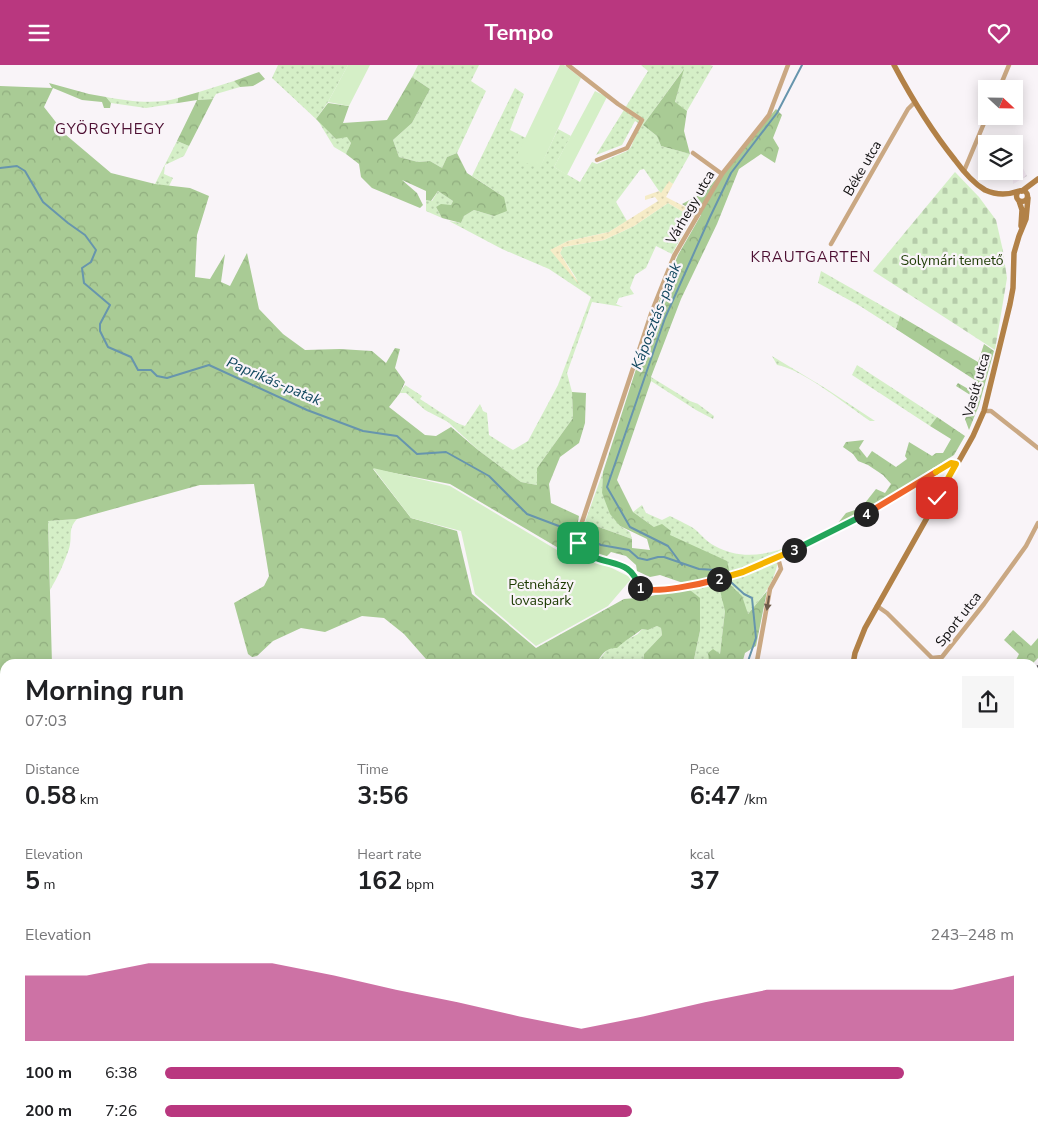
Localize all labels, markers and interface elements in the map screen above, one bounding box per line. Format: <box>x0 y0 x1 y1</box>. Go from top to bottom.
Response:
text: Tempo <box>484 18 554 48</box>
icon: menu <box>25 19 53 47</box>
icon: heart <box>985 19 1013 47</box>
north arrow <box>978 80 1022 125</box>
map controls <box>978 80 1023 180</box>
district label: GYÖRGYHEGY <box>55 119 165 139</box>
button: layers <box>978 135 1023 180</box>
street label: Béke utca <box>839 137 886 200</box>
street label: Várhegy utca <box>661 167 719 248</box>
district label: KRAUTGARTEN <box>751 247 871 267</box>
park label: Solymári temető <box>900 251 1004 270</box>
water label: Káposztás-patak <box>626 259 686 372</box>
street label: Vasút utca <box>958 351 995 420</box>
water label: Paprikás-patak <box>224 352 325 410</box>
pin <box>916 477 958 519</box>
icon: check <box>923 484 951 512</box>
pin: 4 <box>854 501 878 527</box>
text: 4 <box>862 505 871 524</box>
pin <box>557 522 599 564</box>
icon: arrive <box>564 529 592 557</box>
pin: 3 <box>782 537 806 563</box>
text: 3 <box>790 541 799 560</box>
pin: 2 <box>706 567 732 591</box>
text: 2 <box>715 570 724 589</box>
park label: Petneházy lovaspark <box>508 575 574 610</box>
pin: 1 <box>628 575 652 601</box>
text: 1 <box>636 579 645 598</box>
street label: Sport utca <box>931 588 986 651</box>
one-way arrow <box>764 596 772 612</box>
text: Morning run <box>25 672 184 710</box>
button: share <box>962 676 1014 728</box>
text: 07:03 <box>25 710 67 732</box>
text: Distance <box>25 760 79 779</box>
text: Time <box>357 760 388 779</box>
text: Pace <box>690 760 719 779</box>
text: 0.58 <box>25 779 76 813</box>
text: 3:56 <box>357 779 409 813</box>
text: 6:47 <box>690 779 741 813</box>
text: km <box>76 790 99 809</box>
text: /km <box>741 790 767 809</box>
text: Elevation <box>25 845 83 864</box>
text: Heart rate <box>357 845 421 864</box>
text: kcal <box>690 845 714 864</box>
text: 5 <box>25 864 40 898</box>
text: 162 <box>357 864 402 898</box>
text: 37 <box>690 864 720 898</box>
text: m <box>40 875 56 894</box>
text: bpm <box>402 875 434 894</box>
text: Elevation <box>25 924 91 946</box>
text: 243–248 m <box>931 924 1014 946</box>
text: 100 m <box>25 1062 72 1084</box>
text: 6:38 <box>105 1062 137 1084</box>
text: 200 m <box>25 1100 72 1122</box>
text: 7:26 <box>105 1100 137 1122</box>

